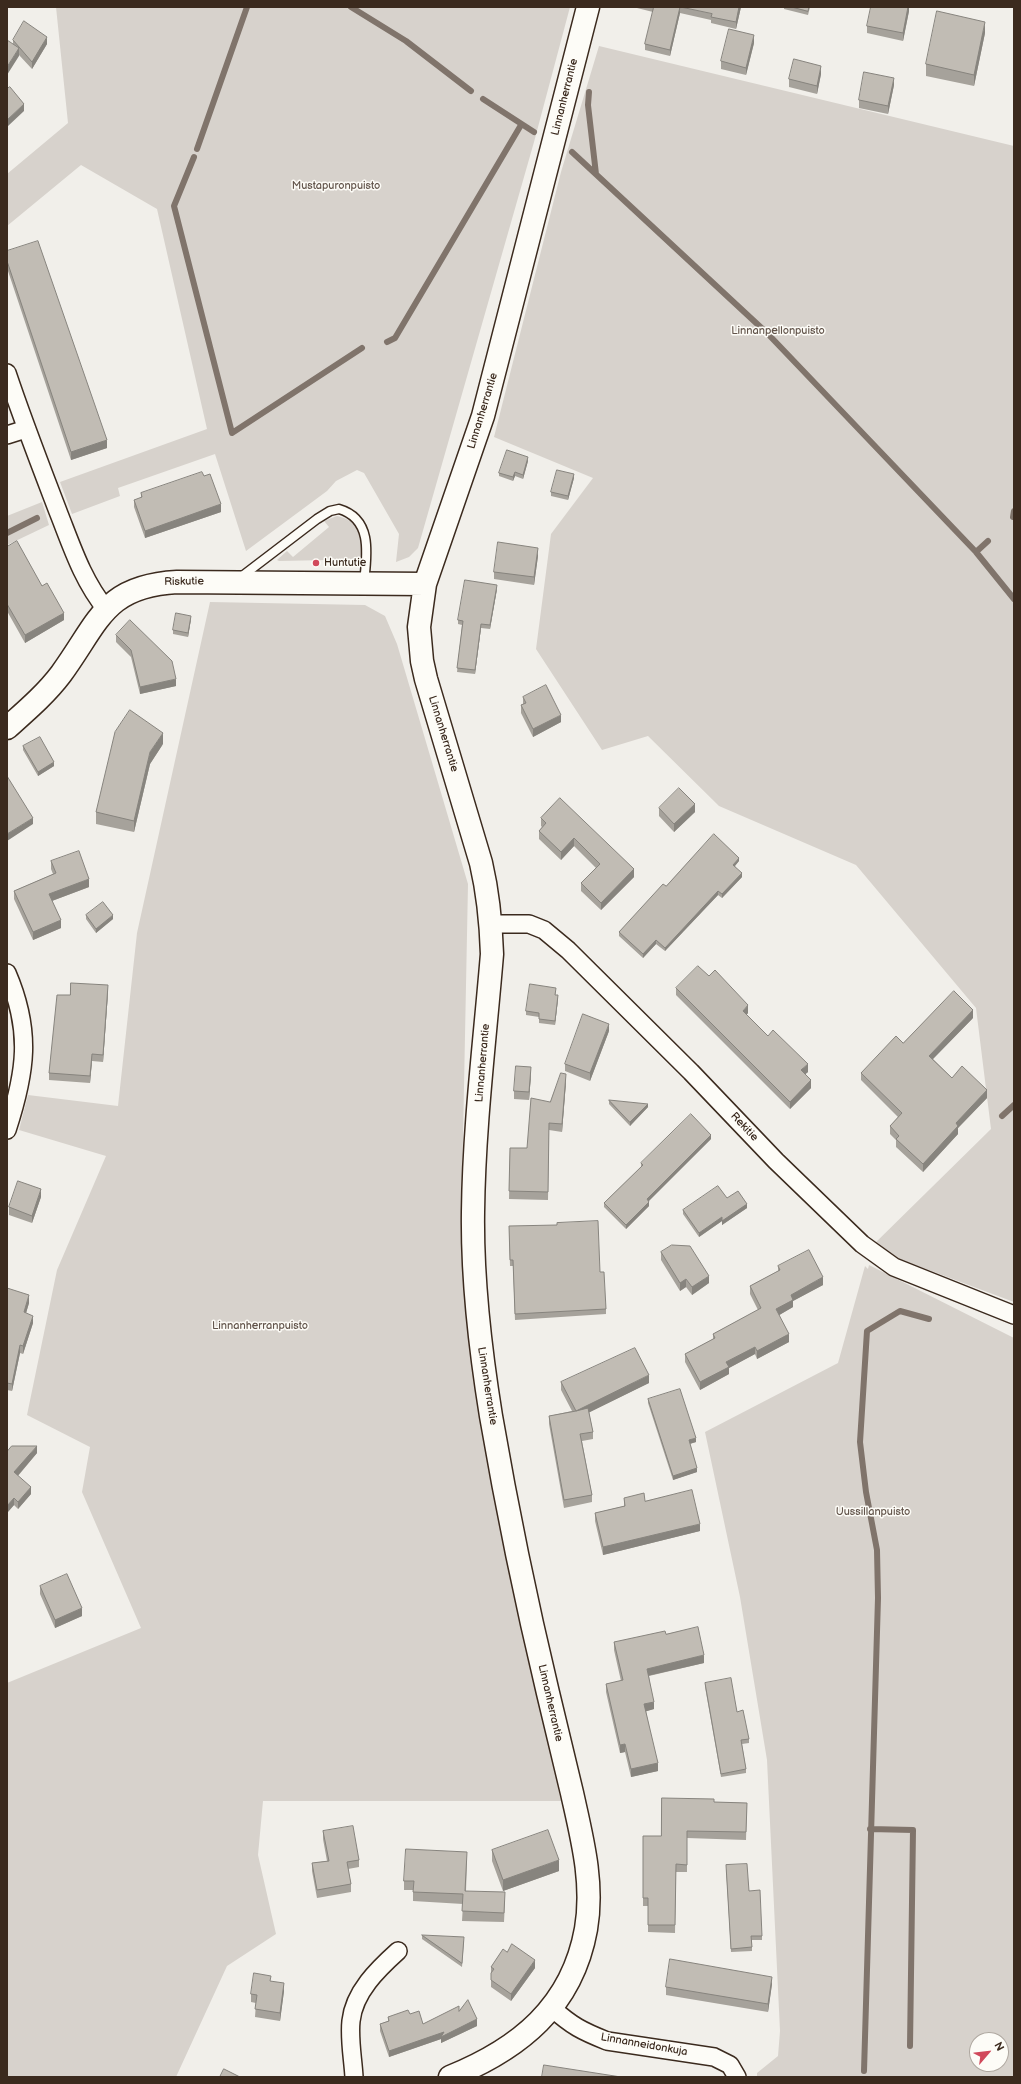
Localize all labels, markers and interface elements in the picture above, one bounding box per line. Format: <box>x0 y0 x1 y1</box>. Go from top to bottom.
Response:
street label: Linnanherrantie <box>549 57 581 137</box>
park label: Mustapuronpuisto <box>292 179 380 193</box>
park label: Linnanpellonpuisto <box>731 324 825 338</box>
street label: Linnanherrantie <box>465 371 501 451</box>
place label: Huntutie <box>324 556 366 570</box>
marker: Huntutie <box>311 558 321 568</box>
street label: Riskutie <box>164 575 204 589</box>
street label: Linnanherrantie <box>425 694 461 774</box>
street label: Linnanherrantie <box>473 1023 493 1103</box>
street label: Rekitie <box>727 1110 761 1144</box>
park label: Linnanherranpuisto <box>212 1319 308 1333</box>
street label: Linnanherrantie <box>474 1346 500 1426</box>
park label: Uussillanpuisto <box>836 1505 910 1519</box>
street label: Linnanherrantie <box>535 1663 565 1743</box>
street label: Linnanneidonkuja <box>599 2031 689 2059</box>
north arrow <box>969 2032 1009 2072</box>
text: N <box>991 2040 1007 2053</box>

